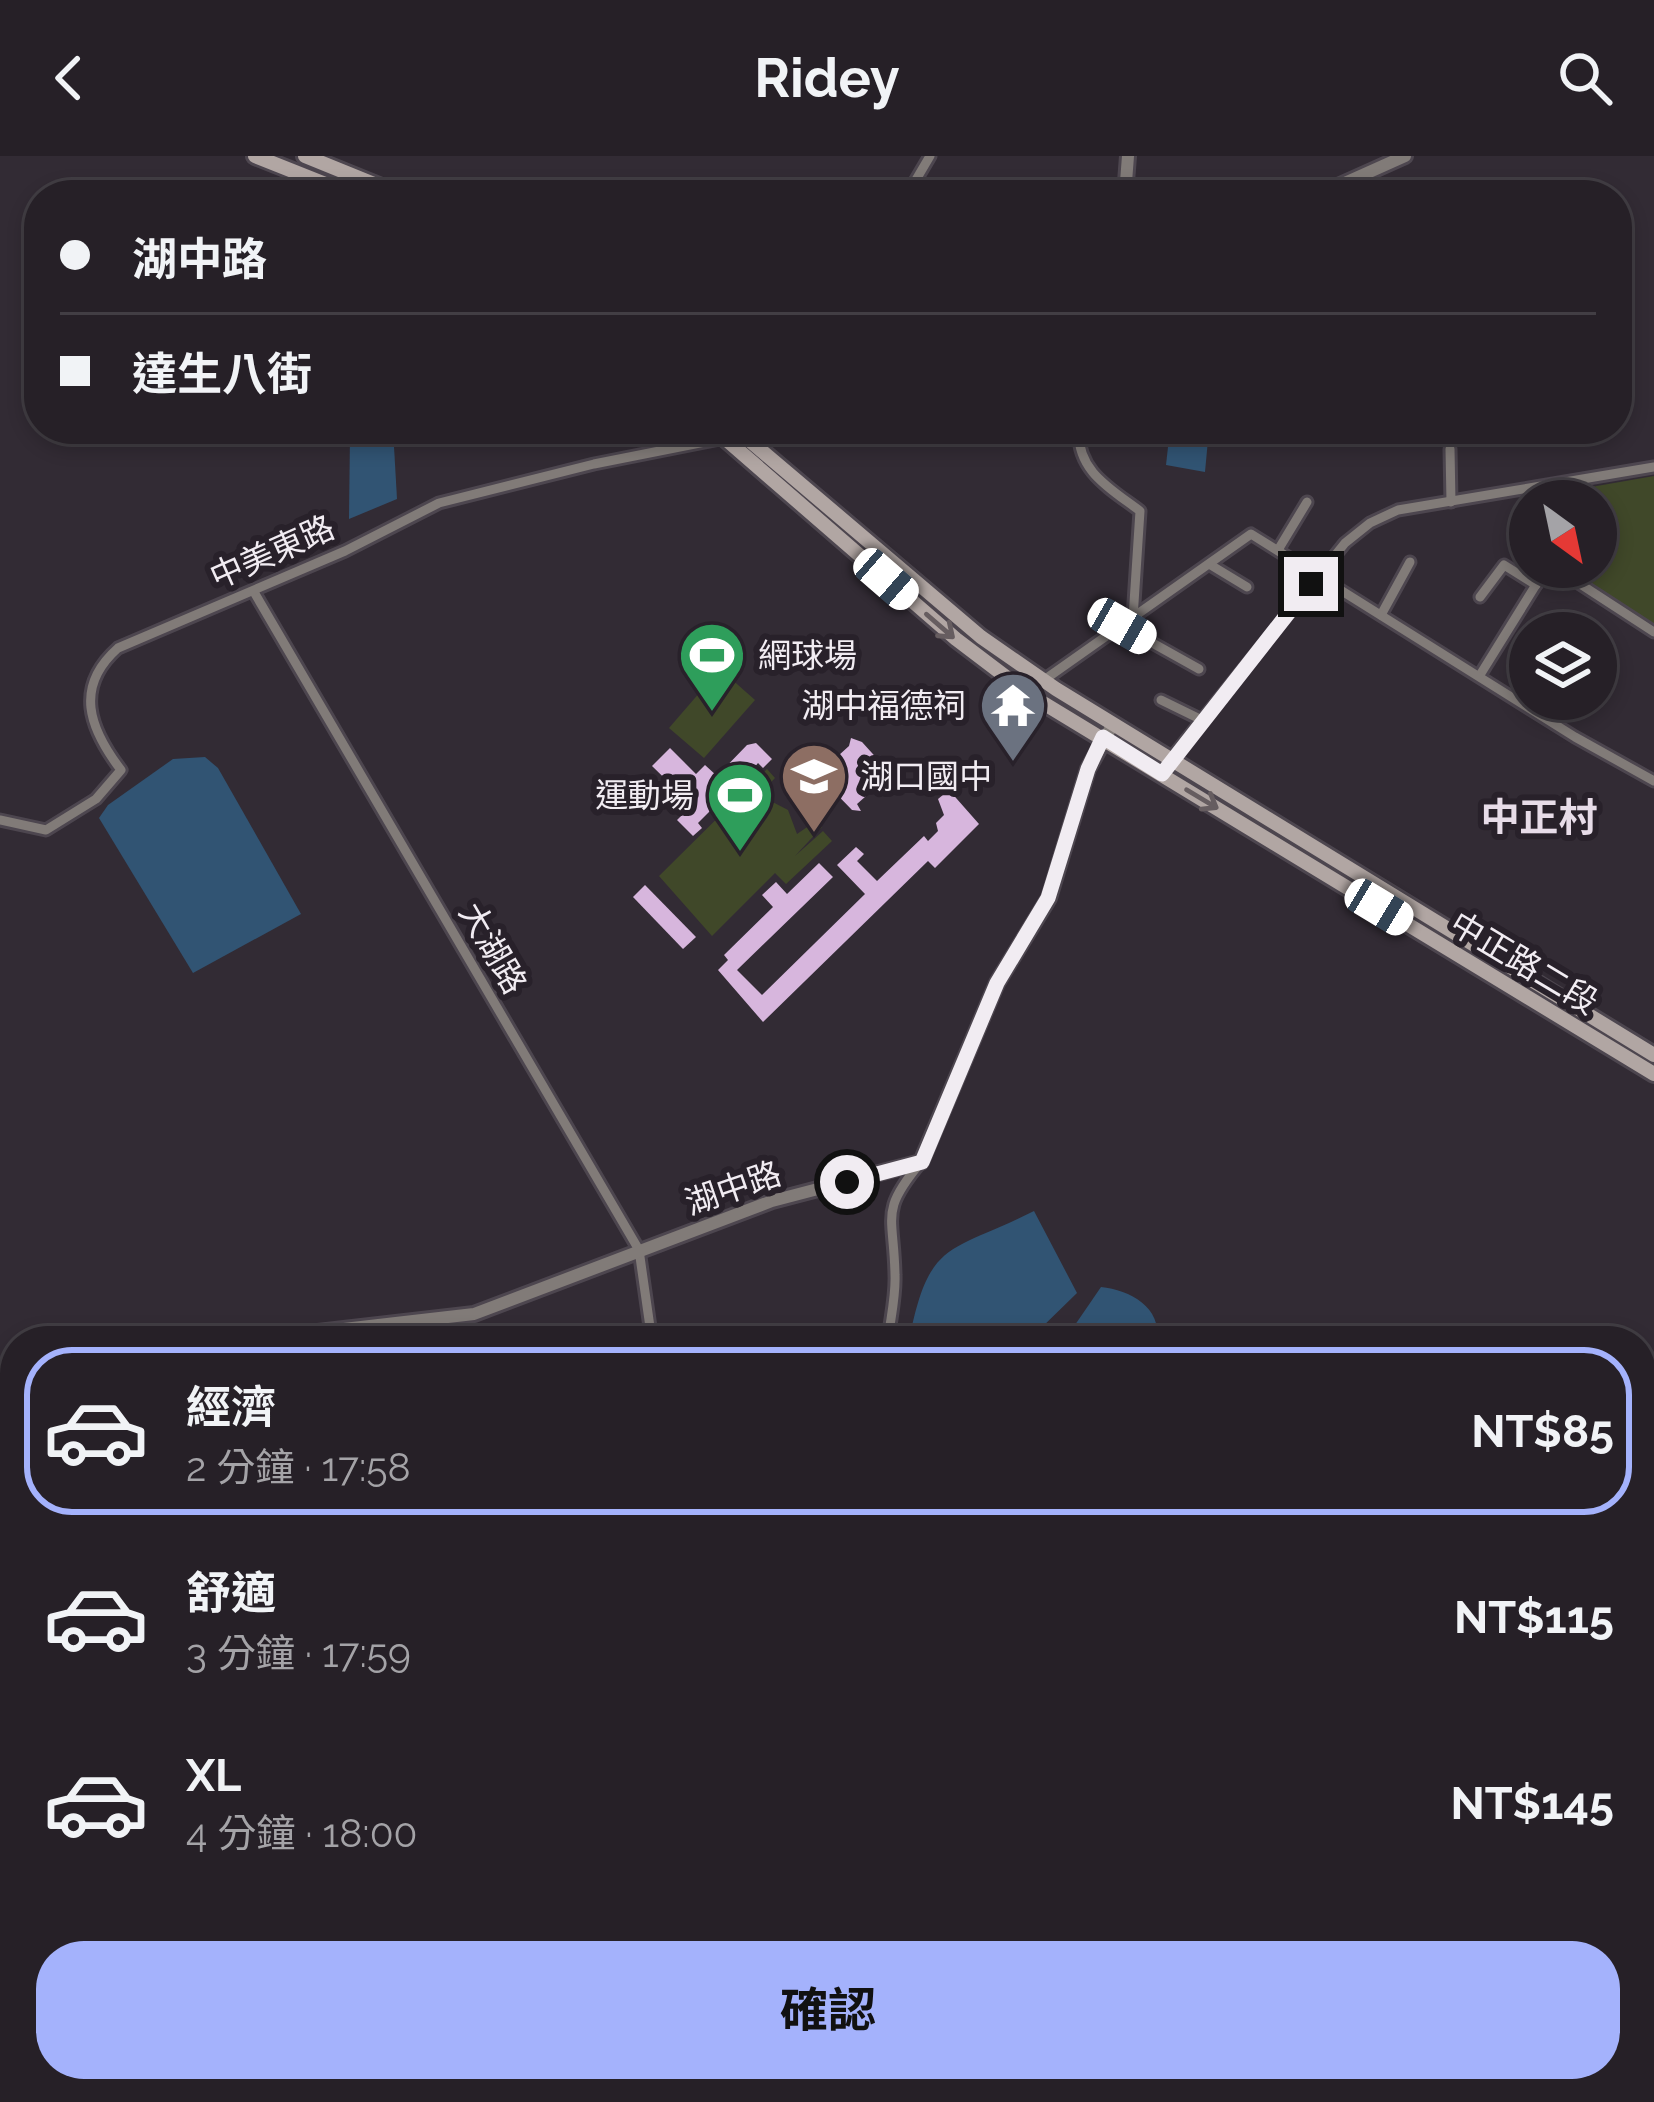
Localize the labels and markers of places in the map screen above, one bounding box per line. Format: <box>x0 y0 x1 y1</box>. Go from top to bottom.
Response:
sports icon: 網球場 <box>677 620 747 714</box>
place label: 網球場 <box>758 636 857 675</box>
temple icon: 湖中福德祠 <box>978 670 1048 764</box>
place label: 湖中福德祠 <box>801 686 966 725</box>
school or university icon: 湖口國中 <box>779 741 849 835</box>
place label: 湖口國中 <box>860 757 992 796</box>
sports icon: 運動場 <box>705 760 775 854</box>
place label: 運動場 <box>595 776 694 815</box>

